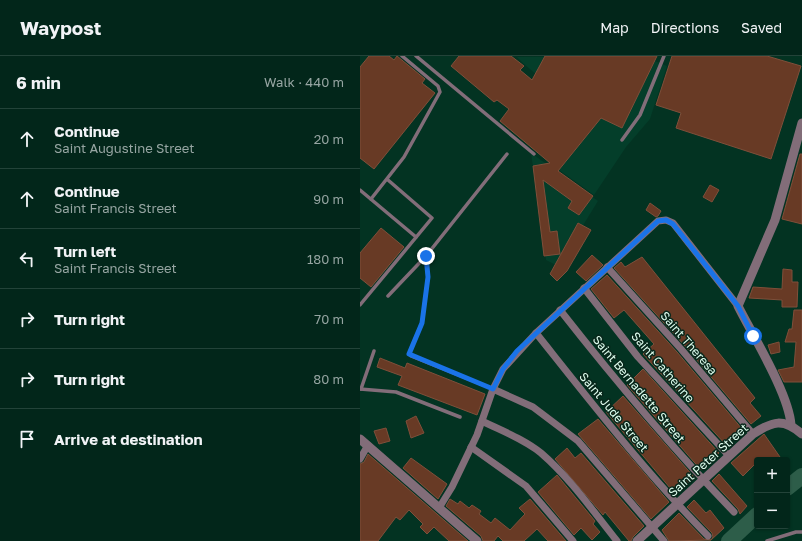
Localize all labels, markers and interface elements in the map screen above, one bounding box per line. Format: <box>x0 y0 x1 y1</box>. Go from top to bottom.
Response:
text: Waypost <box>20 16 101 39</box>
text: Map <box>600 19 629 36</box>
text: Directions <box>651 19 719 36</box>
text: Saved <box>741 19 782 36</box>
text: 6 min <box>16 72 61 93</box>
text: Walk · 440 m <box>264 74 344 90</box>
text: Continue <box>54 122 120 140</box>
icon: ahead <box>16 128 38 150</box>
text: 20 m <box>314 131 344 147</box>
text: Saint Augustine Street <box>54 140 194 156</box>
text: Continue <box>54 182 120 200</box>
icon: ahead <box>16 188 38 210</box>
text: 90 m <box>313 191 344 207</box>
text: Saint Francis Street <box>54 200 177 216</box>
text: Turn left <box>54 242 116 260</box>
route end <box>417 247 435 265</box>
icon: left <box>16 248 38 270</box>
text: 180 m <box>307 251 344 267</box>
text: Saint Francis Street <box>54 260 177 276</box>
icon: right <box>16 308 38 330</box>
street label: Saint Theresa <box>657 308 721 378</box>
text: Turn right <box>54 310 125 328</box>
text: 70 m <box>314 311 344 327</box>
route start <box>744 327 762 345</box>
street label: Saint Catherine <box>628 329 698 406</box>
street label: Saint Bernadette Street <box>590 332 689 446</box>
icon: right <box>16 368 38 390</box>
street label: Saint Jude Street <box>576 369 652 455</box>
text: Turn right <box>54 370 125 388</box>
text: 80 m <box>313 371 344 387</box>
street label: Saint Peter Street <box>665 420 751 500</box>
icon: arrive <box>16 428 38 450</box>
text: Arrive at destination <box>54 430 203 448</box>
map controls <box>754 457 790 529</box>
button: + <box>754 457 790 493</box>
button: − <box>754 493 790 529</box>

